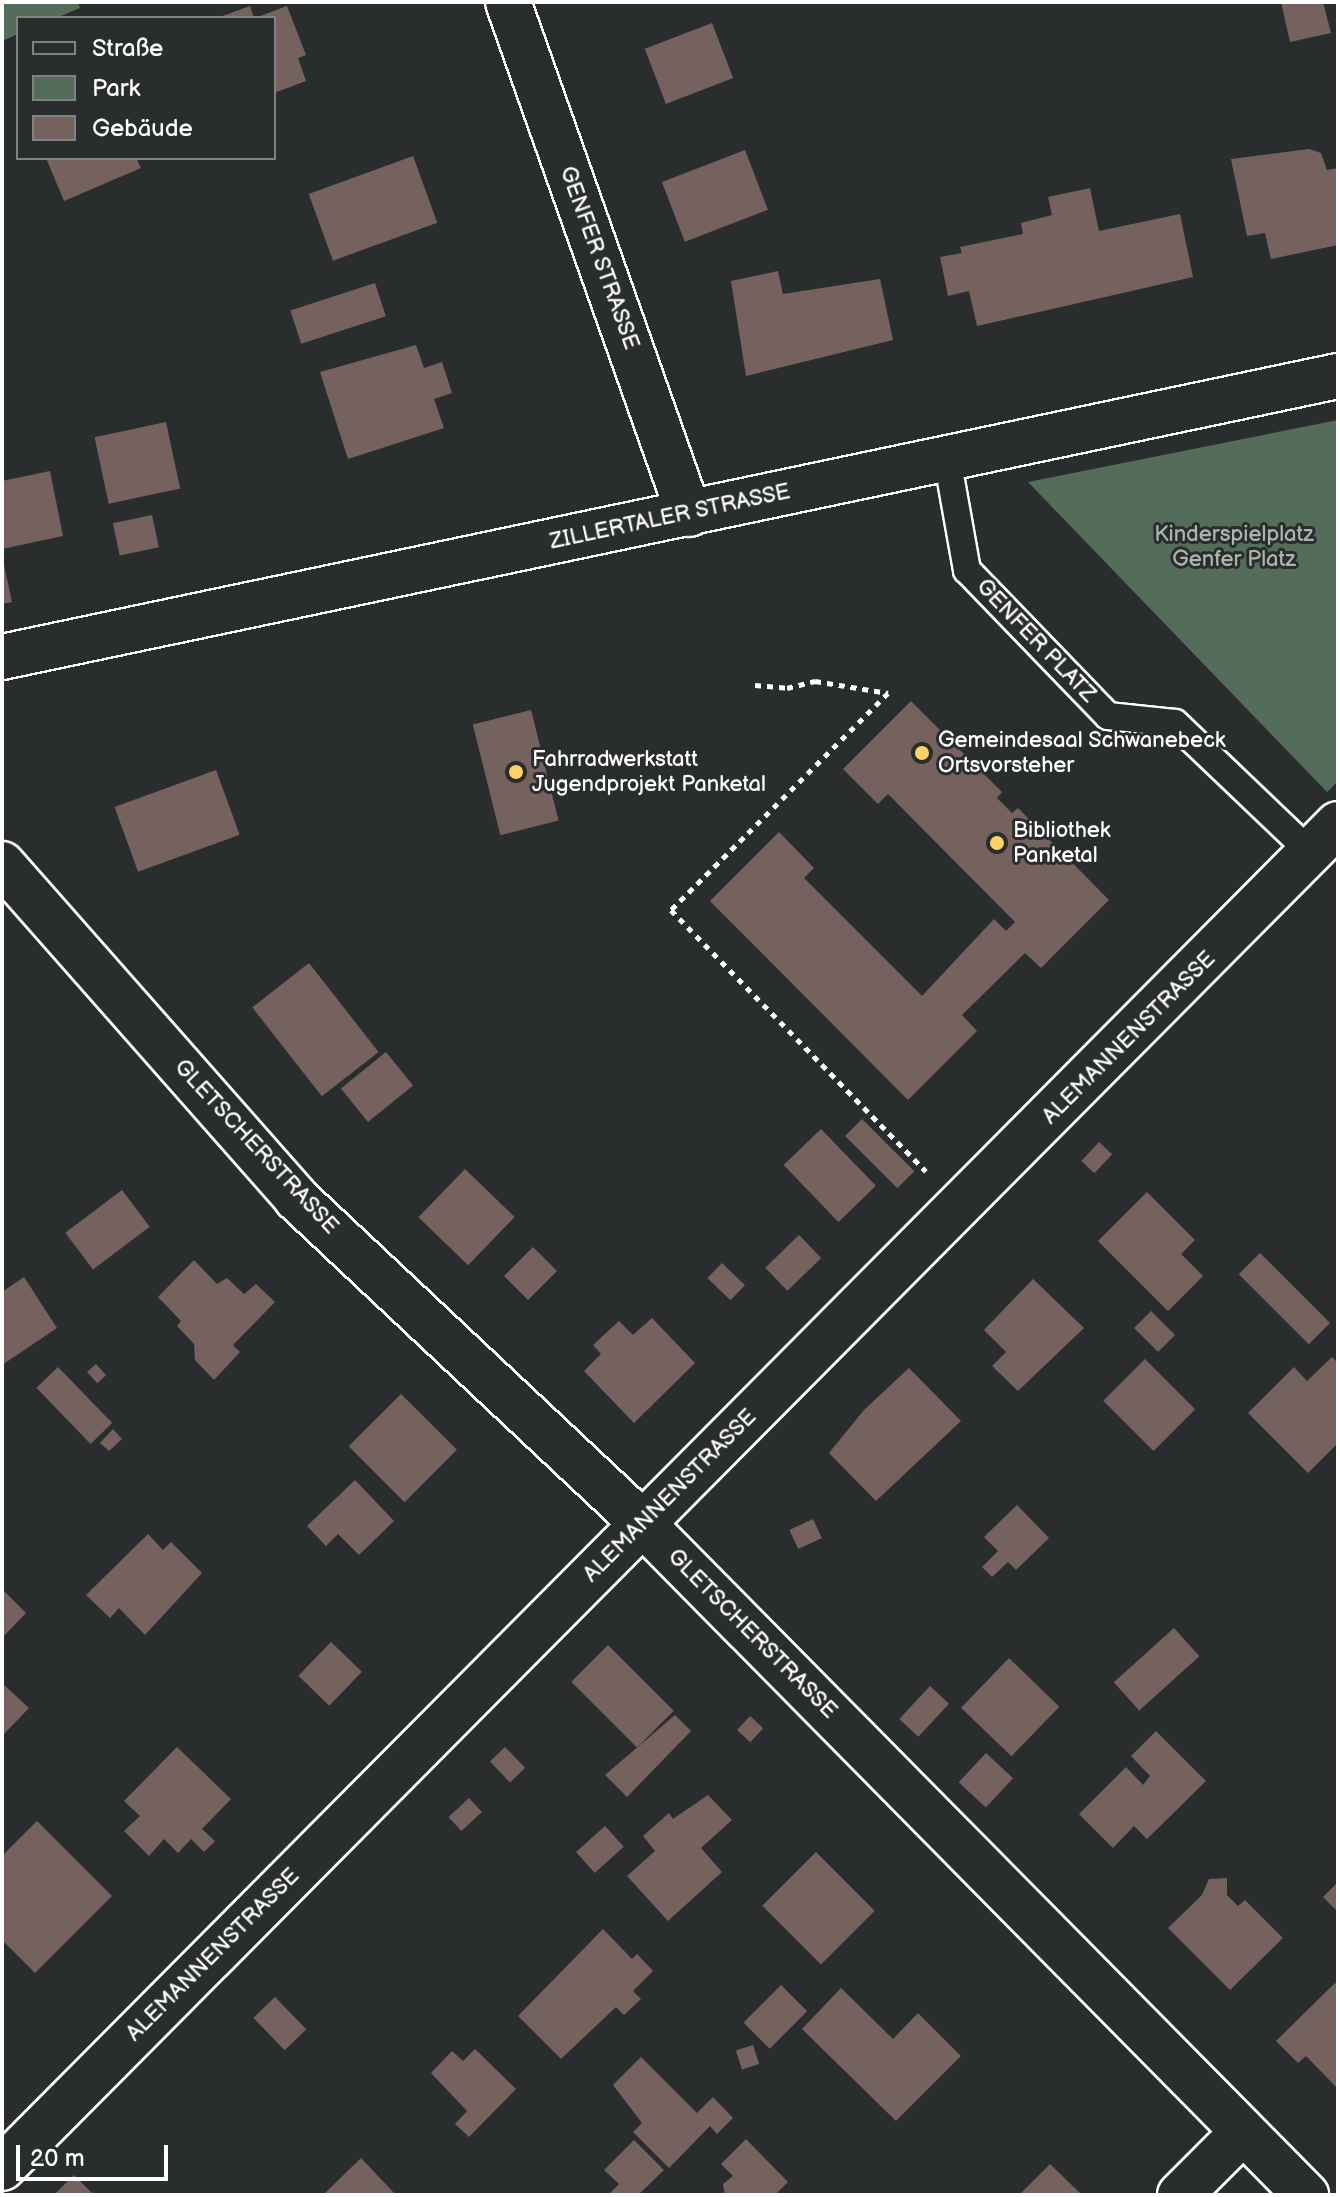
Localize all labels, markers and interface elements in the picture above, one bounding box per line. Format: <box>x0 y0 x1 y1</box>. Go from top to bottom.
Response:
legend <box>16 16 276 160</box>
text: Straße <box>92 34 163 63</box>
text: Park <box>92 74 140 103</box>
text: Gebäude <box>92 114 193 143</box>
street label: GENFER STRASSE <box>554 163 644 353</box>
street label: ZILLERTALER STRASSE <box>547 479 793 555</box>
park label: Kinderspielplatz Genfer Platz <box>1154 521 1314 572</box>
street label: GENFER PLATZ <box>971 574 1101 708</box>
place label: Gemeindesaal Schwanebeck Ortsvorsteher <box>938 727 1226 778</box>
marker: Gemeindesaal Schwanebeck Ortsvorsteher <box>913 744 931 762</box>
place label: Fahrradwerkstatt Jugendprojekt Panketal <box>532 746 766 798</box>
marker: Fahrradwerkstatt Jugendprojekt Panketal <box>507 763 525 781</box>
place label: Bibliothek Panketal <box>1013 817 1111 868</box>
marker: Bibliothek Panketal <box>988 834 1006 852</box>
street label: ALEMANNENSTRASSE <box>1037 946 1221 1130</box>
street label: GLETSCHERSTRASSE <box>168 1054 344 1240</box>
street label: ALEMANNENSTRASSE <box>578 1404 762 1588</box>
street label: GLETSCHERSTRASSE <box>662 1544 842 1724</box>
street label: ALEMANNENSTRASSE <box>121 1863 305 2047</box>
scale bar <box>20 2129 172 2179</box>
text: 20 m <box>30 2144 85 2173</box>

